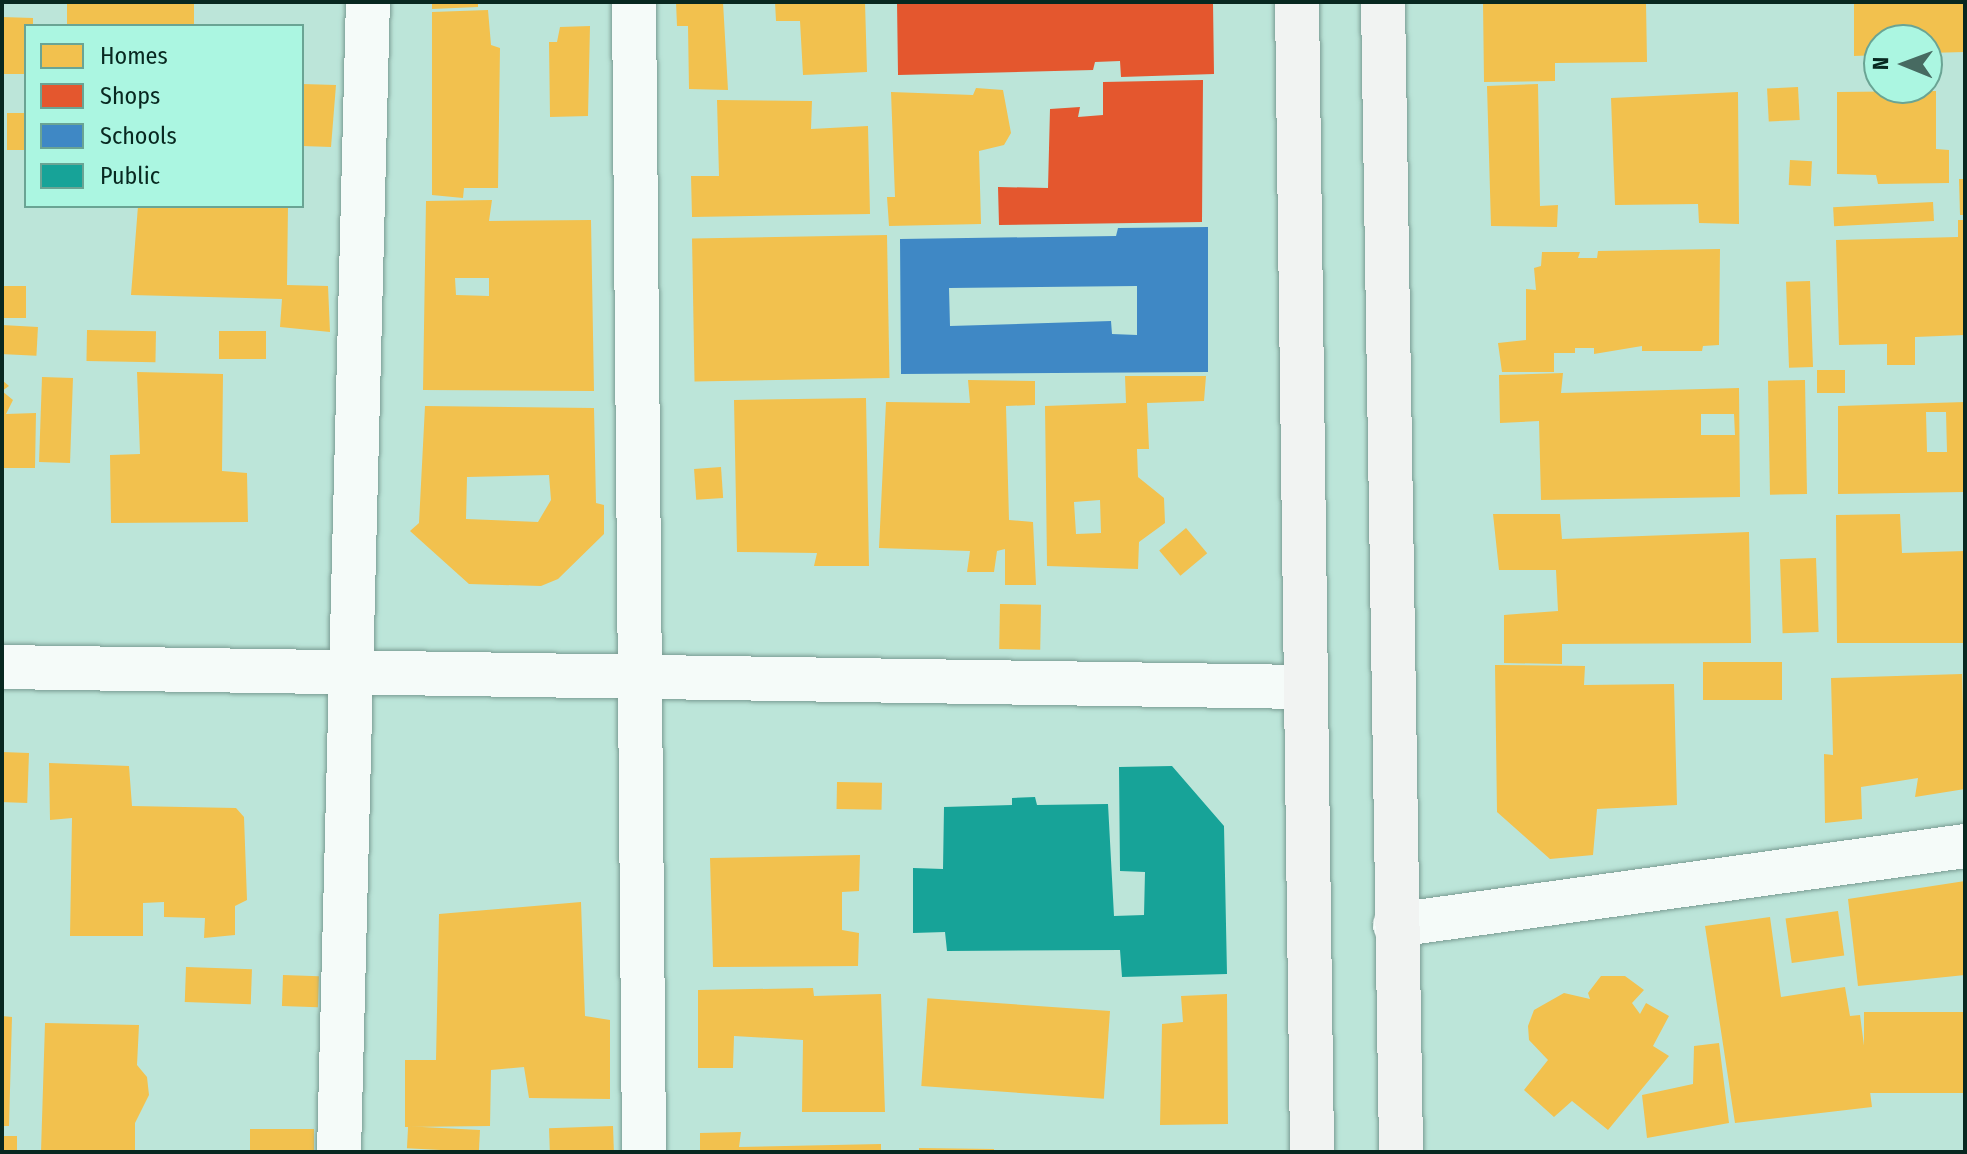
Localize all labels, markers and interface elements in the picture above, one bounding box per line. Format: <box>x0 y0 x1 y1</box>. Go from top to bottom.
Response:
legend <box>24 24 304 208</box>
north arrow <box>1863 24 1943 104</box>
text: Homes <box>100 42 168 70</box>
text: N <box>1867 57 1894 70</box>
text: Shops <box>100 82 160 110</box>
text: Schools <box>100 122 177 150</box>
text: Public <box>100 162 160 190</box>

